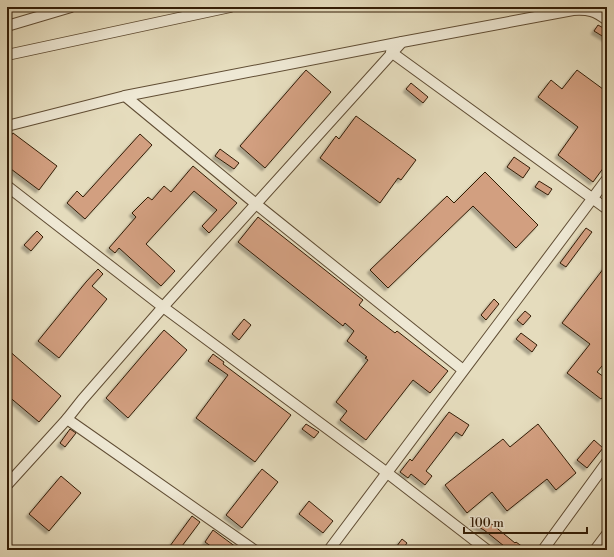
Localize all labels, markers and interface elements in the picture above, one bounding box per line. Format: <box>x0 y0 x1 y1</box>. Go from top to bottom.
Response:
scale bar <box>464 509 587 535</box>
text: 100 m <box>470 516 504 531</box>

